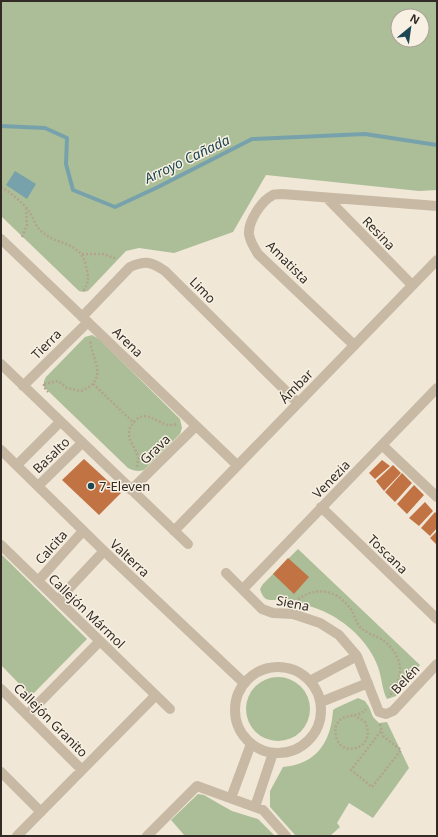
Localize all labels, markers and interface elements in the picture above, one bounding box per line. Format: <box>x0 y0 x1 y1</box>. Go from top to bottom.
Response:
north arrow <box>390 8 430 48</box>
text: N <box>408 10 423 28</box>
water label: Arroyo Cañada <box>140 130 233 188</box>
street label: Resina <box>359 212 399 254</box>
street label: Amatista <box>263 237 313 287</box>
street label: Limo <box>186 273 220 307</box>
street label: Arena <box>109 323 147 361</box>
street label: Tierra <box>27 325 65 363</box>
street label: Ámbar <box>275 365 317 407</box>
street label: Grava <box>136 430 174 468</box>
street label: Basalto <box>28 433 74 477</box>
street label: Venezia <box>308 456 354 502</box>
place label: 7-Eleven <box>99 477 150 495</box>
marker: 7-Eleven <box>86 481 96 491</box>
street label: Calcita <box>31 526 71 568</box>
street label: Toscana <box>364 530 412 578</box>
street label: Valterra <box>106 535 154 581</box>
street label: Callejón Mármol <box>45 570 129 652</box>
street label: Siena <box>275 591 311 615</box>
street label: Belén <box>387 660 423 698</box>
street label: Callejón Granito <box>10 679 92 761</box>

